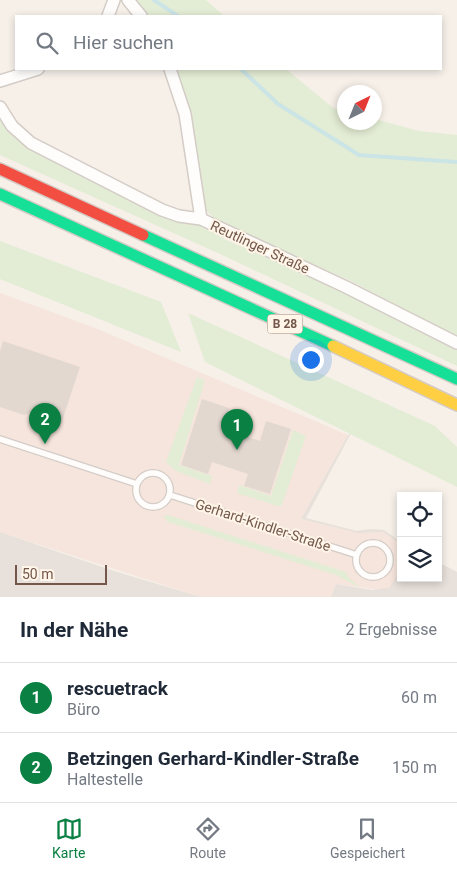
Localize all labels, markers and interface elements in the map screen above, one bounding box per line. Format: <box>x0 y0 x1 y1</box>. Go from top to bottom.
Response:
search box <box>15 15 442 70</box>
icon: search <box>33 29 61 57</box>
text: Hier suchen <box>73 31 174 54</box>
north arrow <box>337 85 382 130</box>
street label: Reutlinger Straße <box>208 217 312 277</box>
road number: B 28 <box>268 314 302 334</box>
your location <box>298 347 324 373</box>
pin: 2 <box>29 403 61 444</box>
pin: 1 <box>221 409 253 450</box>
map controls <box>397 492 442 582</box>
button: locate <box>397 492 442 537</box>
street label: Gerhard-Kindler-Straße <box>193 496 333 554</box>
button: layers <box>397 537 442 582</box>
scale bar <box>15 562 108 585</box>
text: 50 m <box>22 566 54 582</box>
text: In der Nähe <box>20 618 128 642</box>
text: 2 Ergebnisse <box>345 620 437 639</box>
text: rescuetrack <box>67 677 168 700</box>
text: 1 <box>31 688 41 707</box>
text: 60 m <box>401 688 437 707</box>
text: Büro <box>67 700 100 719</box>
text: Betzingen Gerhard-Kindler-Straße <box>67 747 359 770</box>
text: 2 <box>31 758 41 777</box>
text: 150 m <box>392 758 437 777</box>
text: Haltestelle <box>67 770 143 789</box>
tab: Karte <box>52 815 86 861</box>
tab: Route <box>190 815 226 861</box>
tab: Gespeichert <box>330 815 405 861</box>

